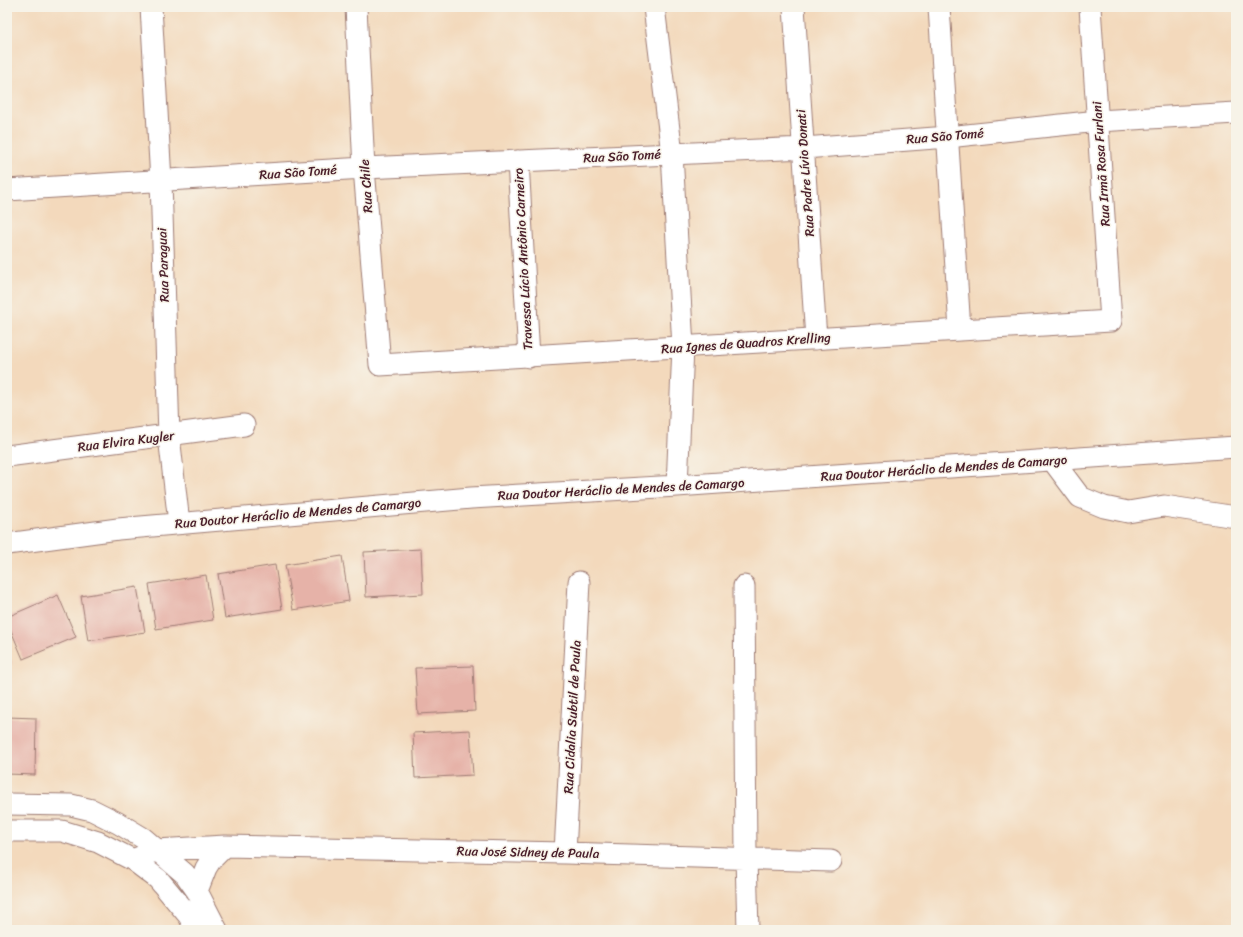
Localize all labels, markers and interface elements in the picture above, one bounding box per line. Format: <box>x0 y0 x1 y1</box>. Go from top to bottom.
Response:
street label: Rua Irmã Rosa Furlani <box>1085 100 1117 227</box>
street label: Rua Padre Lívio Donati <box>789 108 821 237</box>
street label: Rua São Tomé <box>905 121 985 151</box>
street label: Rua São Tomé <box>583 142 662 170</box>
street label: Rua São Tomé <box>258 158 338 186</box>
street label: Rua Chile <box>353 158 379 214</box>
street label: Travessa Lúcio Antônio Carneiro <box>507 167 539 351</box>
street label: Rua Paraguai <box>150 227 176 303</box>
street label: Rua Ignes de Quadros Krelling <box>660 326 832 360</box>
street label: Rua Elvira Kugler <box>76 424 176 458</box>
street label: Rua Doutor Heráclio de Mendes de Camargo <box>820 448 1069 488</box>
street label: Rua Doutor Heráclio de Mendes de Camargo <box>497 471 746 507</box>
street label: Rua Doutor Heráclio de Mendes de Camargo <box>174 491 423 535</box>
street label: Rua Cidalia Subtil de Paula <box>556 639 588 794</box>
street label: Rua José Sidney de Paula <box>456 839 600 865</box>

